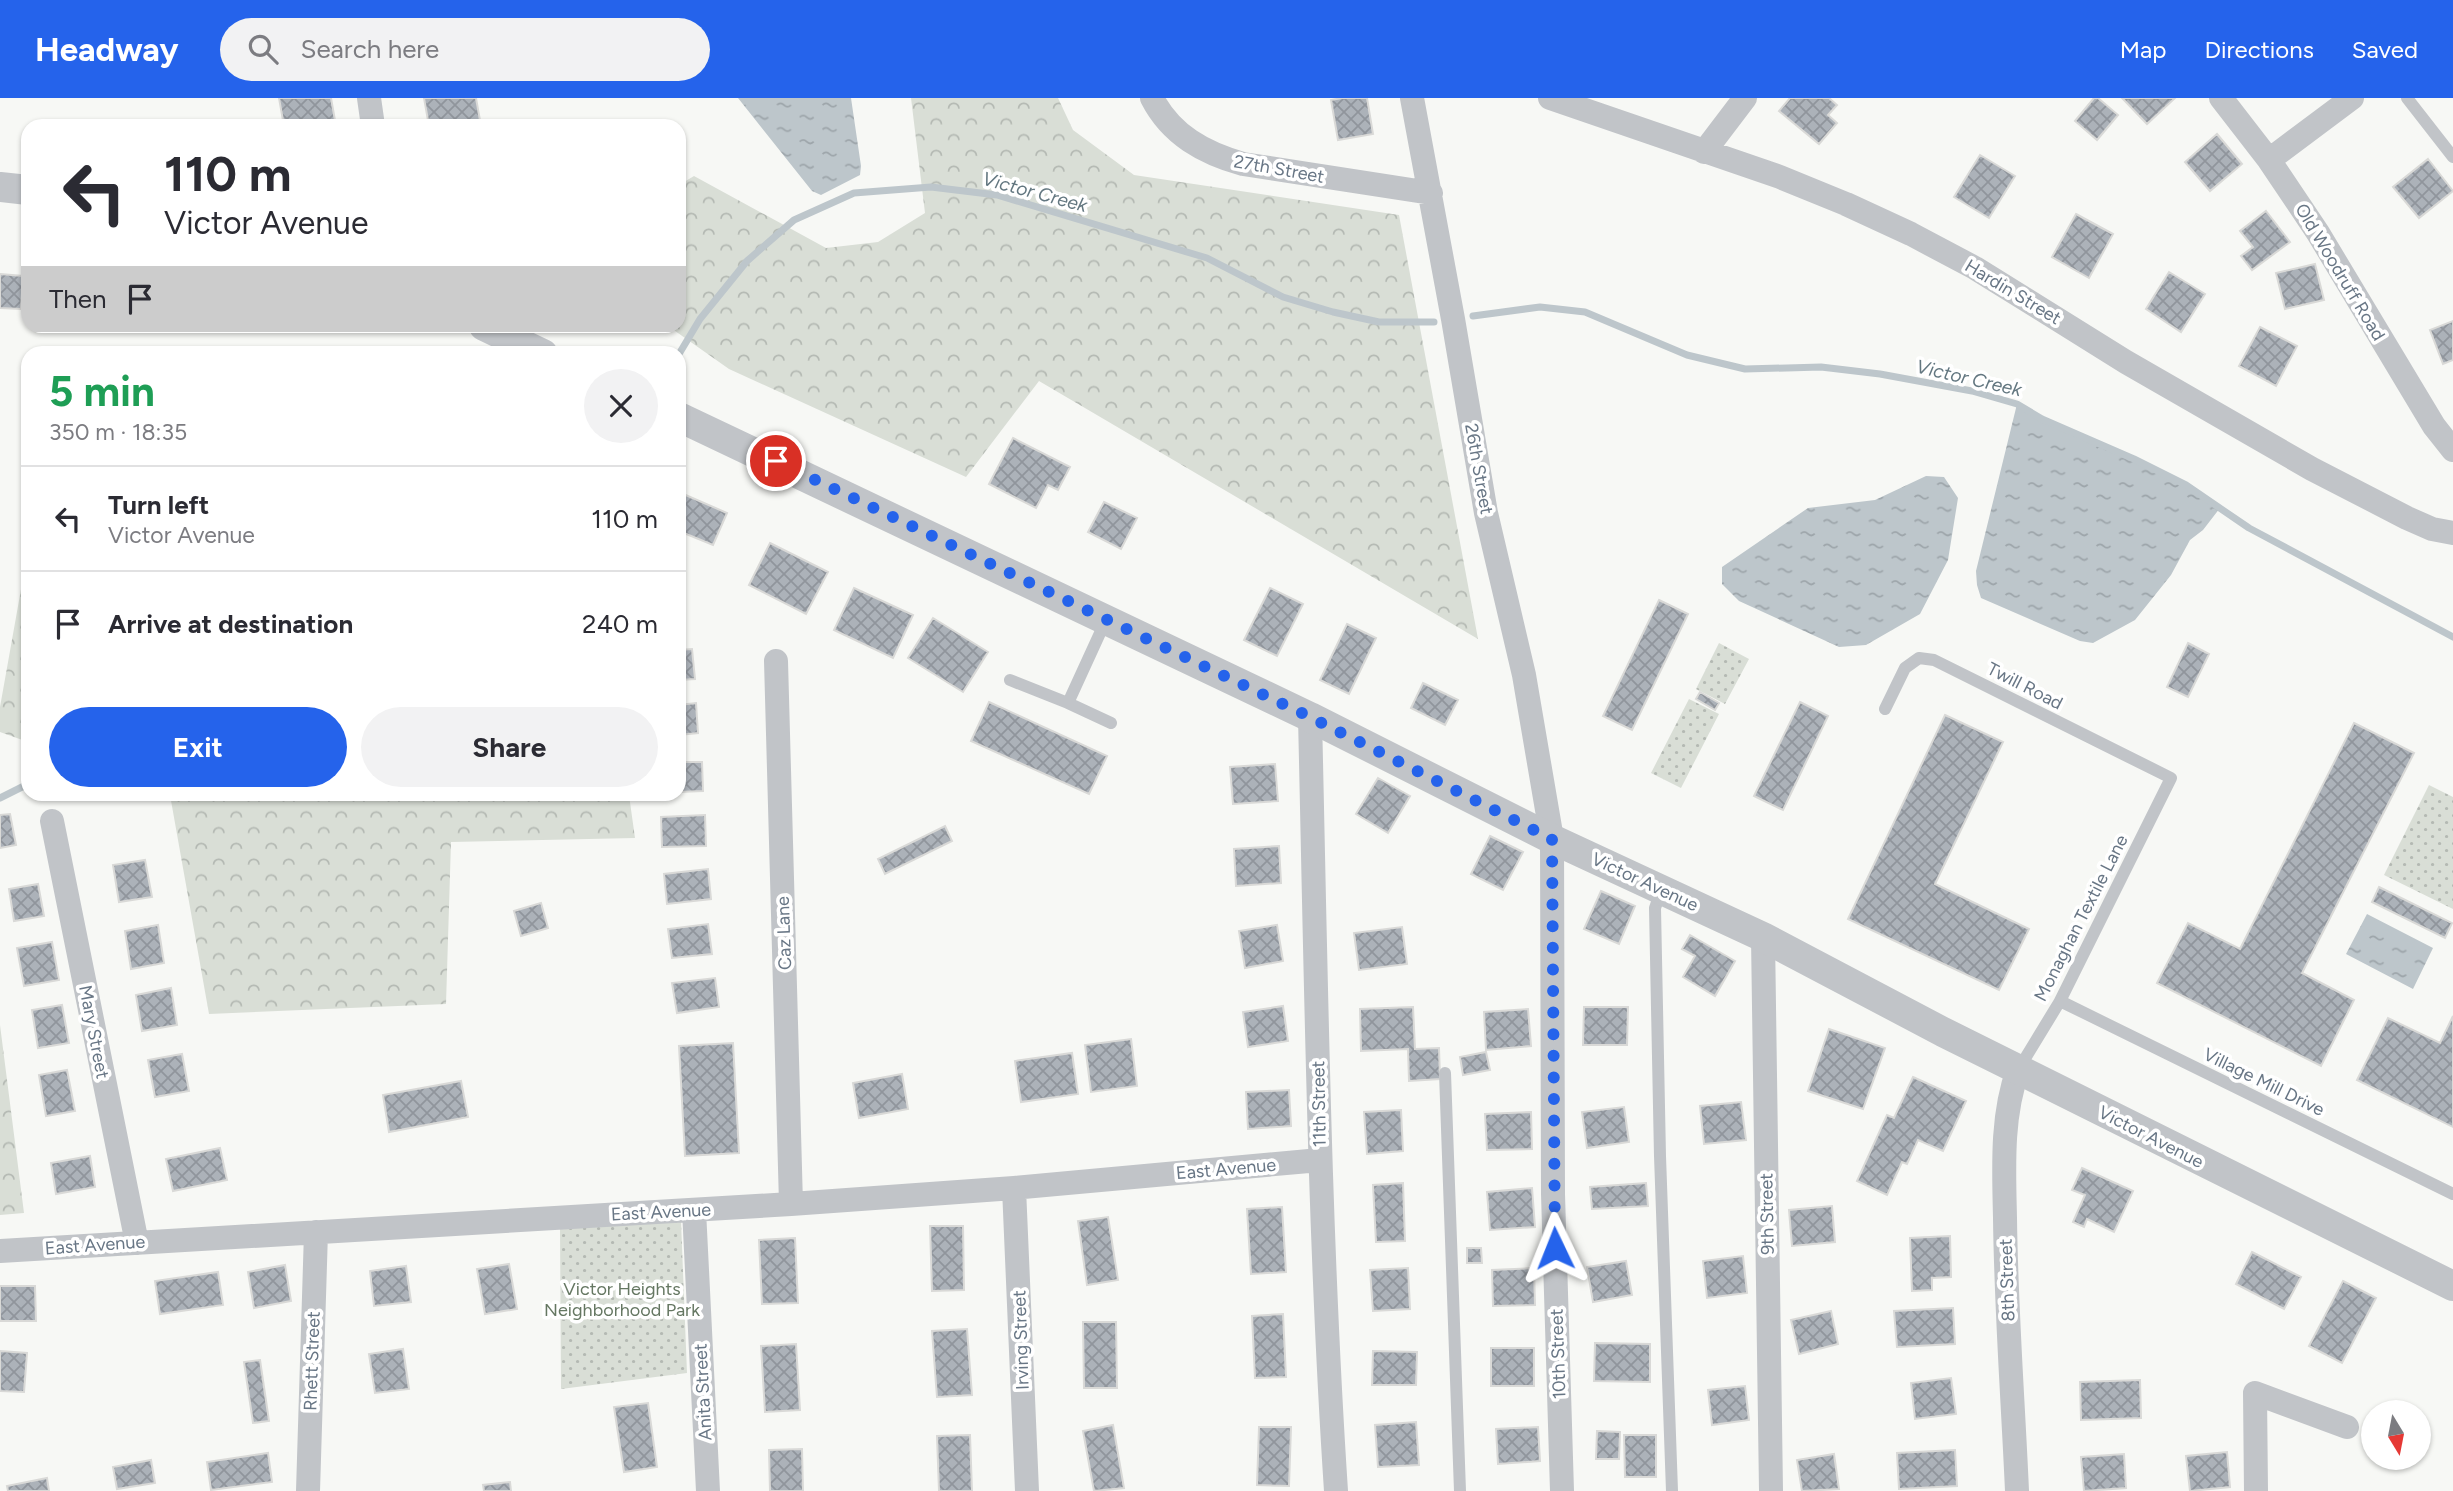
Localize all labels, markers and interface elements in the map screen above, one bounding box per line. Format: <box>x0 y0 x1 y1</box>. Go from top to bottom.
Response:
search box <box>220 18 710 81</box>
text: Headway <box>35 30 178 69</box>
icon: search <box>244 30 282 68</box>
text: Search here <box>300 33 439 65</box>
text: Map <box>2120 35 2166 64</box>
text: Directions <box>2204 35 2314 64</box>
text: Saved <box>2352 35 2418 64</box>
text: 110 m <box>164 144 292 203</box>
icon: left <box>49 147 140 238</box>
street label: 27th Street <box>1232 150 1326 188</box>
water label: Victor Creek <box>980 167 1091 217</box>
street label: Old Woodruff Road <box>2290 199 2390 345</box>
text: Victor Avenue <box>164 204 368 242</box>
street label: Hardin Street <box>1961 255 2065 329</box>
icon: arrive <box>121 280 159 318</box>
text: Then <box>49 283 107 315</box>
water label: Victor Creek <box>1914 355 2025 401</box>
text: 5 min <box>49 366 155 417</box>
button: close <box>584 369 658 443</box>
text: 350 m · 18:35 <box>49 418 187 446</box>
street label: 26th Street <box>1460 422 1498 516</box>
pin <box>746 431 806 491</box>
icon: arrive <box>757 442 795 480</box>
text: Turn left <box>108 489 209 521</box>
icon: left <box>49 500 87 538</box>
text: 110 m <box>591 503 658 535</box>
text: Victor Avenue <box>108 521 255 549</box>
icon: arrive <box>49 605 87 643</box>
text: Arrive at destination <box>108 608 353 640</box>
text: 240 m <box>582 608 658 640</box>
street label: Twill Road <box>1984 658 2066 714</box>
button: Exit <box>49 707 347 787</box>
button: Share <box>361 707 658 787</box>
street label: Monaghan Textile Lane <box>2029 831 2133 1005</box>
street label: Victor Avenue <box>1588 848 1702 916</box>
street label: Caz Lane <box>772 896 796 970</box>
street label: Mary Street <box>74 983 114 1081</box>
street label: Village Mill Drive <box>2200 1043 2328 1121</box>
street label: 11th Street <box>1307 1060 1331 1147</box>
street label: Victor Avenue <box>2095 1101 2207 1173</box>
street label: East Avenue <box>1175 1154 1277 1184</box>
street label: 9th Street <box>1755 1173 1779 1255</box>
street label: East Avenue <box>610 1198 712 1226</box>
position arrow <box>1518 1211 1592 1285</box>
street label: East Avenue <box>44 1231 146 1259</box>
street label: 8th Street <box>1995 1238 2019 1322</box>
park label: Victor Heights Neighborhood Park <box>544 1278 700 1321</box>
street label: Irving Street <box>1008 1289 1034 1390</box>
street label: 10th Street <box>1545 1308 1571 1400</box>
street label: Rhett Street <box>299 1311 325 1411</box>
street label: Anita Street <box>689 1343 717 1441</box>
north arrow <box>2361 1400 2431 1470</box>
map controls <box>2361 1400 2431 1470</box>

